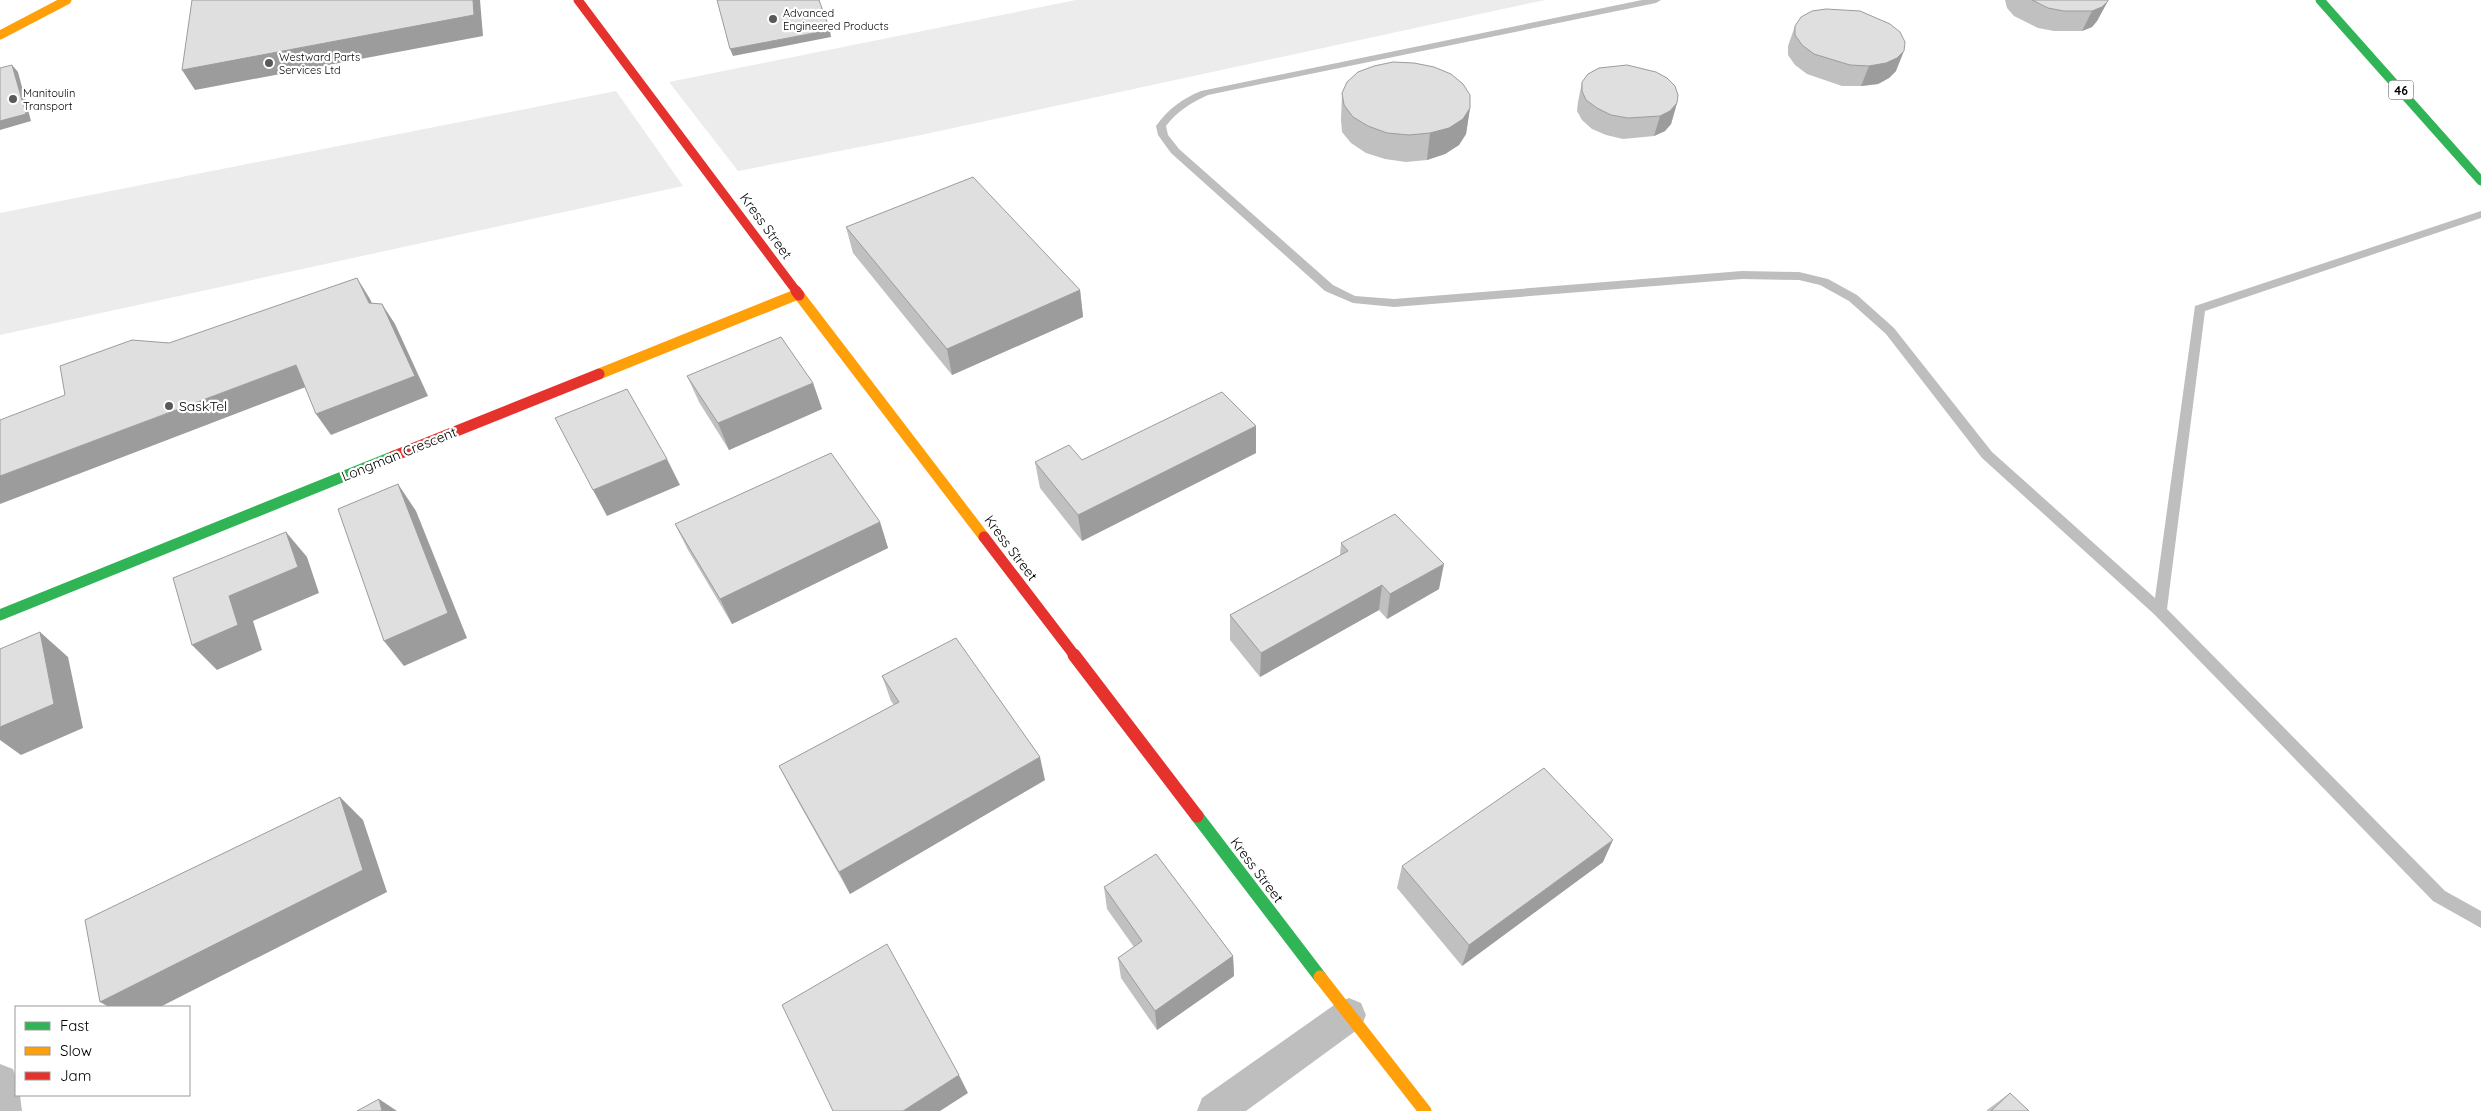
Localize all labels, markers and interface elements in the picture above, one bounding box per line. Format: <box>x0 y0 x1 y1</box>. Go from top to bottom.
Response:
place label: Advanced Engineered Products <box>783 6 889 33</box>
marker: Advanced Engineered Products <box>767 13 779 25</box>
place label: Westward Parts Services Ltd <box>279 50 360 77</box>
marker: Westward Parts Services Ltd <box>263 57 275 69</box>
road number: 46 <box>2388 80 2414 100</box>
place label: Manitoulin Transport <box>23 86 75 113</box>
marker: Manitoulin Transport <box>7 93 19 105</box>
street label: Kress Street <box>736 189 796 263</box>
place label: SaskTel <box>179 397 227 415</box>
marker: SaskTel <box>163 400 175 412</box>
street label: Longman Crescent <box>339 423 459 485</box>
street label: Kress Street <box>980 512 1042 585</box>
street label: Kress Street <box>1226 834 1288 907</box>
legend <box>15 1006 190 1096</box>
text: Fast <box>60 1016 89 1035</box>
text: Slow <box>60 1041 92 1060</box>
text: Jam <box>60 1066 91 1085</box>

